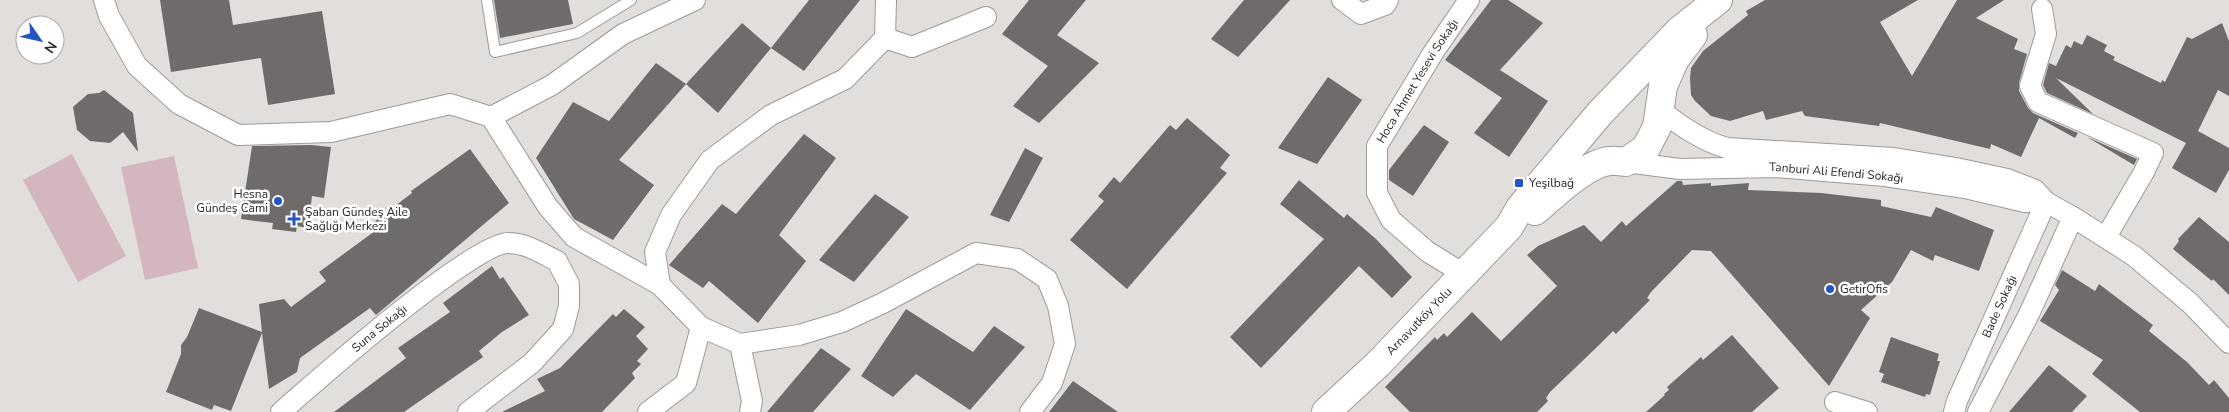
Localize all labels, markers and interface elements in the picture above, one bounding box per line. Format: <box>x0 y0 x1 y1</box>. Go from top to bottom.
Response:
north arrow <box>15 15 65 65</box>
street label: Hoca Ahmet Yesevi Sokağı <box>1373 16 1462 146</box>
text: N <box>40 37 61 57</box>
street label: Tanburi Ali Efendi Sokağı <box>1769 159 1905 187</box>
place label: Yeşilbağ <box>1528 175 1574 191</box>
marker: Yeşilbağ <box>1513 177 1525 189</box>
place label: Hesna Gündeş Cami <box>196 186 268 216</box>
marker: Hesna Gündeş Cami <box>272 195 284 207</box>
place label: Şaban Gündeş Aile Sağlığı Merkezi <box>305 204 408 234</box>
marker: Şaban Gündeş Aile Sağlığı Merkezi <box>287 212 301 226</box>
street label: Bade Sokağı <box>1978 272 2020 340</box>
place label: GetirOfis <box>1840 281 1888 297</box>
marker: GetirOfis <box>1824 283 1836 295</box>
street label: Arnavutköy Yolu <box>1383 284 1455 359</box>
street label: Suna Sokağı <box>348 301 410 356</box>

